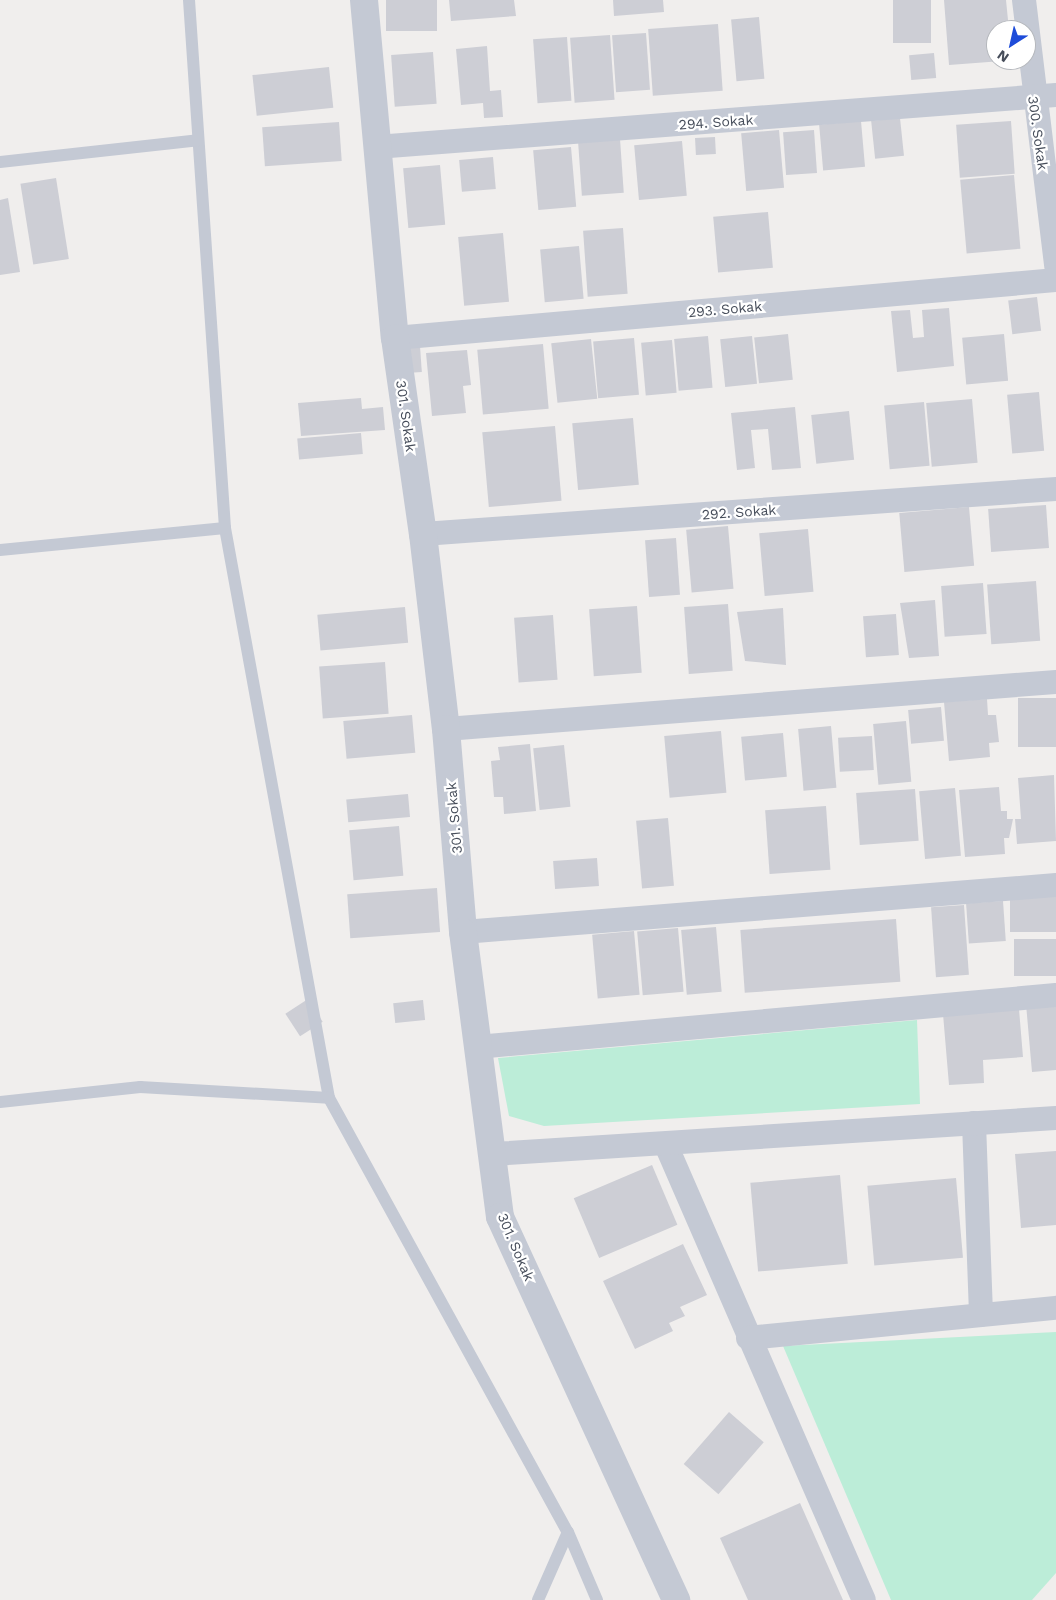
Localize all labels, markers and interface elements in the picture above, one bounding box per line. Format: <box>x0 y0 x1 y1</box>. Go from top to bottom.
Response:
north arrow <box>986 20 1036 70</box>
text: N <box>994 47 1012 66</box>
street label: 300. Sokak <box>1024 95 1052 171</box>
street label: 294. Sokak <box>678 111 754 133</box>
street label: 293. Sokak <box>687 297 763 321</box>
street label: 301. Sokak <box>393 379 419 453</box>
street label: 292. Sokak <box>701 501 777 523</box>
street label: 301. Sokak <box>443 781 465 855</box>
street label: 301. Sokak <box>494 1211 538 1283</box>

